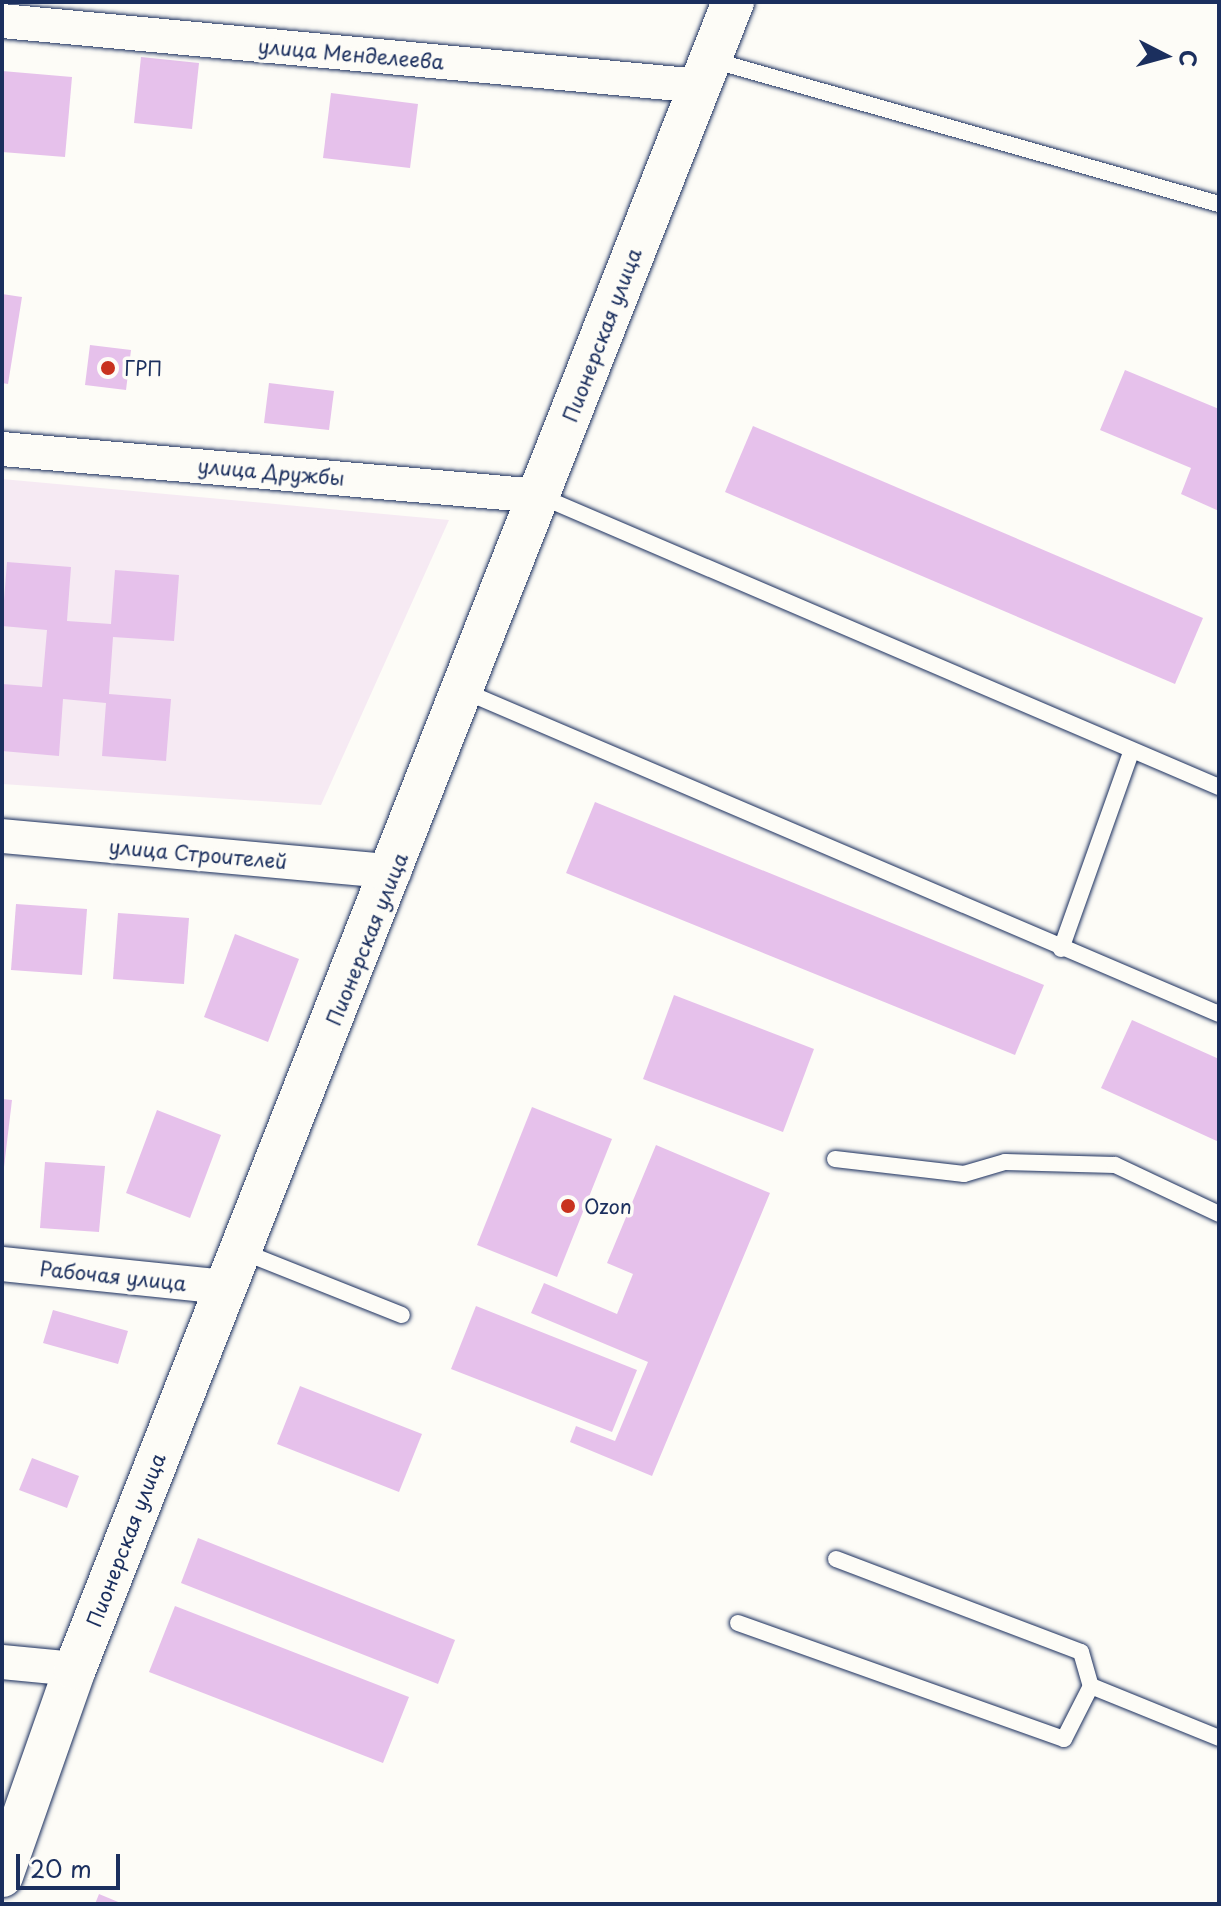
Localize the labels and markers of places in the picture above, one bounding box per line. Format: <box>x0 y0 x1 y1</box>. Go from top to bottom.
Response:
place label: ГРП <box>124 356 162 380</box>
marker: ГРП <box>99 359 117 377</box>
place label: Ozon <box>584 1194 632 1218</box>
marker: Ozon <box>559 1197 577 1215</box>

